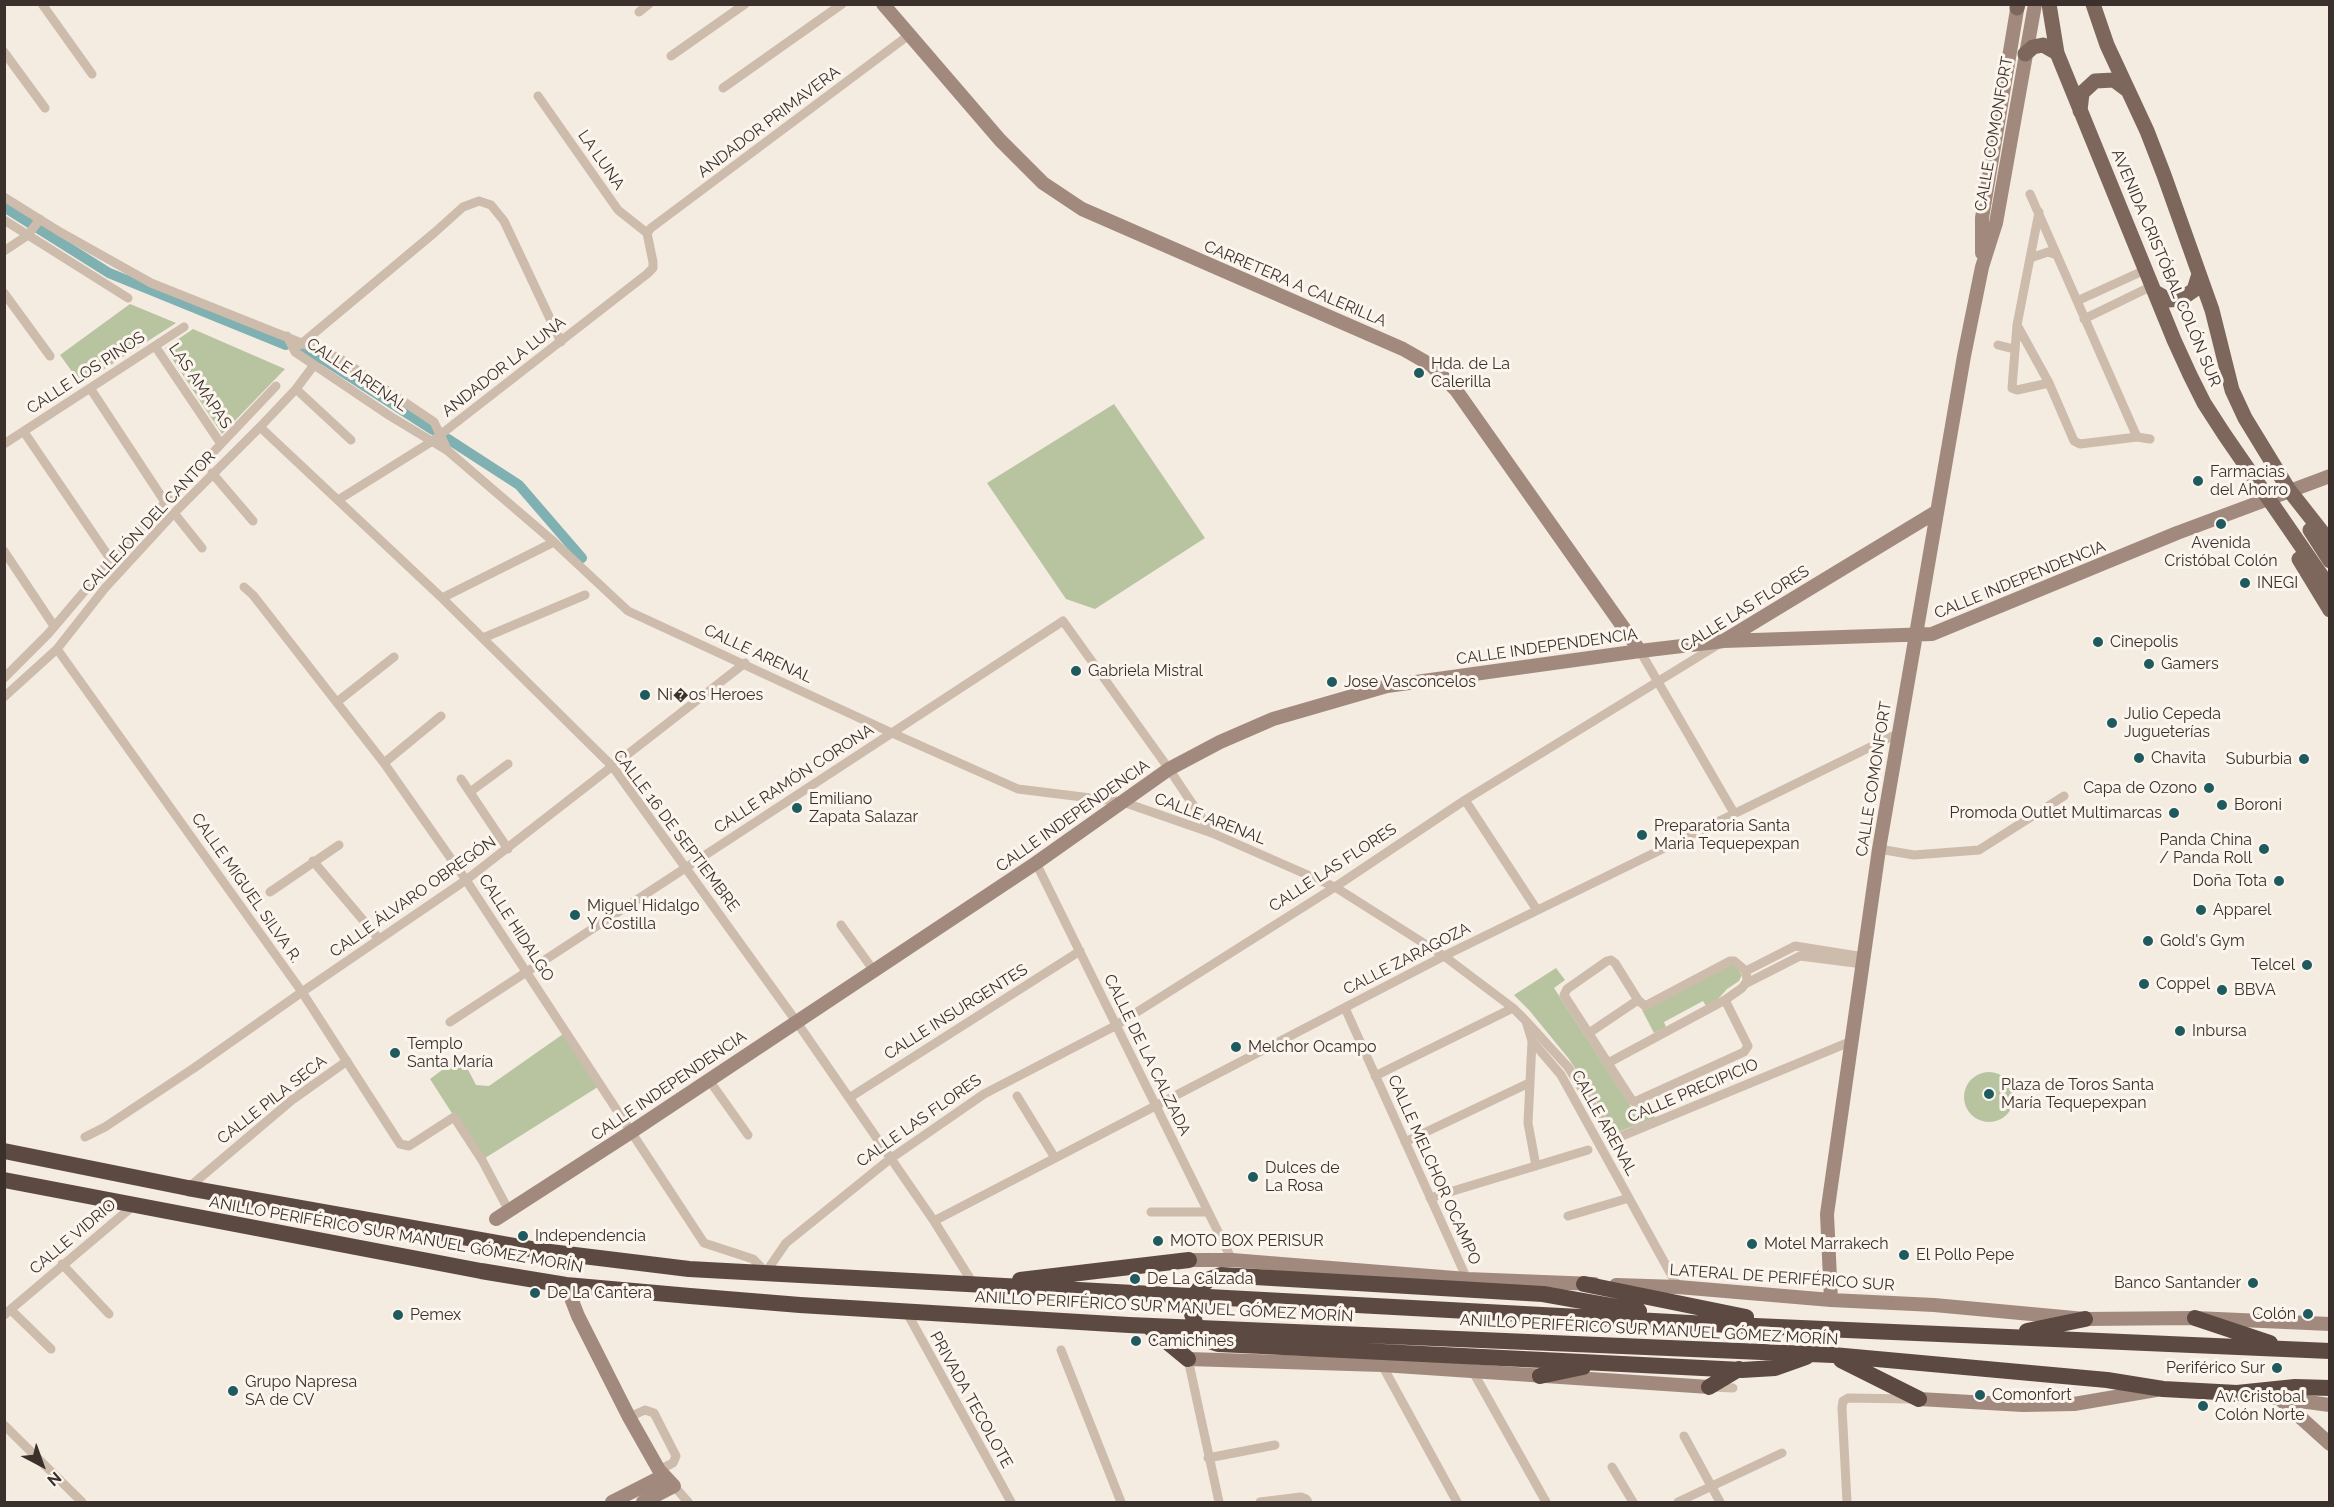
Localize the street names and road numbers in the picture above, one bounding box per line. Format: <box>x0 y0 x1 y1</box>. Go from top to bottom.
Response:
street label: CALLE COMONFORT <box>1971 55 2017 213</box>
street label: ANDADOR PRIMAVERA <box>694 62 844 182</box>
street label: LA LUNA <box>574 127 628 193</box>
street label: AVENIDA CRISTÓBAL COLÓN SUR <box>2107 146 2225 390</box>
street label: CARRETERA A CALERILLA <box>1201 237 1389 331</box>
street label: ANDADOR LA LUNA <box>438 313 570 421</box>
street label: CALLE LOS PINOS <box>23 328 149 418</box>
street label: CALLE ARENAL <box>303 334 411 416</box>
street label: LAS AMAPAS <box>164 340 236 432</box>
street label: CALLEJÓN DEL CANTOR <box>78 447 220 597</box>
street label: CALLE INDEPENDENCIA <box>1932 537 2108 623</box>
street label: CALLE LAS FLORES <box>1677 562 1813 656</box>
street label: CALLE ARENAL <box>701 620 815 688</box>
street label: CALLE INDEPENDENCIA <box>1455 625 1639 669</box>
street label: CALLE COMONFORT <box>1852 700 1896 858</box>
street label: CALLE RAMÓN CORONA <box>711 720 877 838</box>
street label: CALLE 16 DE SEPTIEMBRE <box>609 746 743 916</box>
street label: CALLE INDEPENDENCIA <box>993 756 1153 876</box>
street label: CALLE ARENAL <box>1152 789 1268 849</box>
street label: CALLE MIGUEL SILVA R. <box>187 809 305 967</box>
street label: CALLE LAS FLORES <box>1266 820 1400 916</box>
street label: CALLE ÁLVARO OBREGÓN <box>326 832 500 962</box>
street label: CALLE HIDALGO <box>474 871 558 985</box>
street label: CALLE ZARAGOZA <box>1340 919 1474 999</box>
street label: CALLE INSURGENTES <box>881 960 1031 1064</box>
street label: CALLE DE LA CALZADA <box>1100 971 1194 1139</box>
street label: CALLE INDEPENDENCIA <box>588 1027 750 1145</box>
street label: CALLE PILA SECA <box>214 1051 330 1149</box>
street label: CALLE PRECIPICIO <box>1625 1055 1761 1127</box>
street label: CALLE ARENAL <box>1567 1067 1641 1179</box>
street label: CALLE LAS FLORES <box>853 1071 985 1171</box>
street label: CALLE MELCHOR OCAMPO <box>1383 1072 1485 1268</box>
street label: ANILLO PERIFÉRICO SUR MANUEL GÓMEZ MORÍN <box>208 1193 584 1277</box>
street label: CALLE VIDRIO <box>26 1195 120 1279</box>
street label: LATERAL DE PERIFÉRICO SUR <box>1669 1261 1895 1295</box>
street label: ANILLO PERIFÉRICO SUR MANUEL GÓMEZ MORÍN <box>974 1287 1354 1327</box>
street label: ANILLO PERIFÉRICO SUR MANUEL GÓMEZ MORÍN <box>1459 1310 1839 1350</box>
street label: PRIVADA TECOLOTE <box>925 1328 1017 1472</box>

